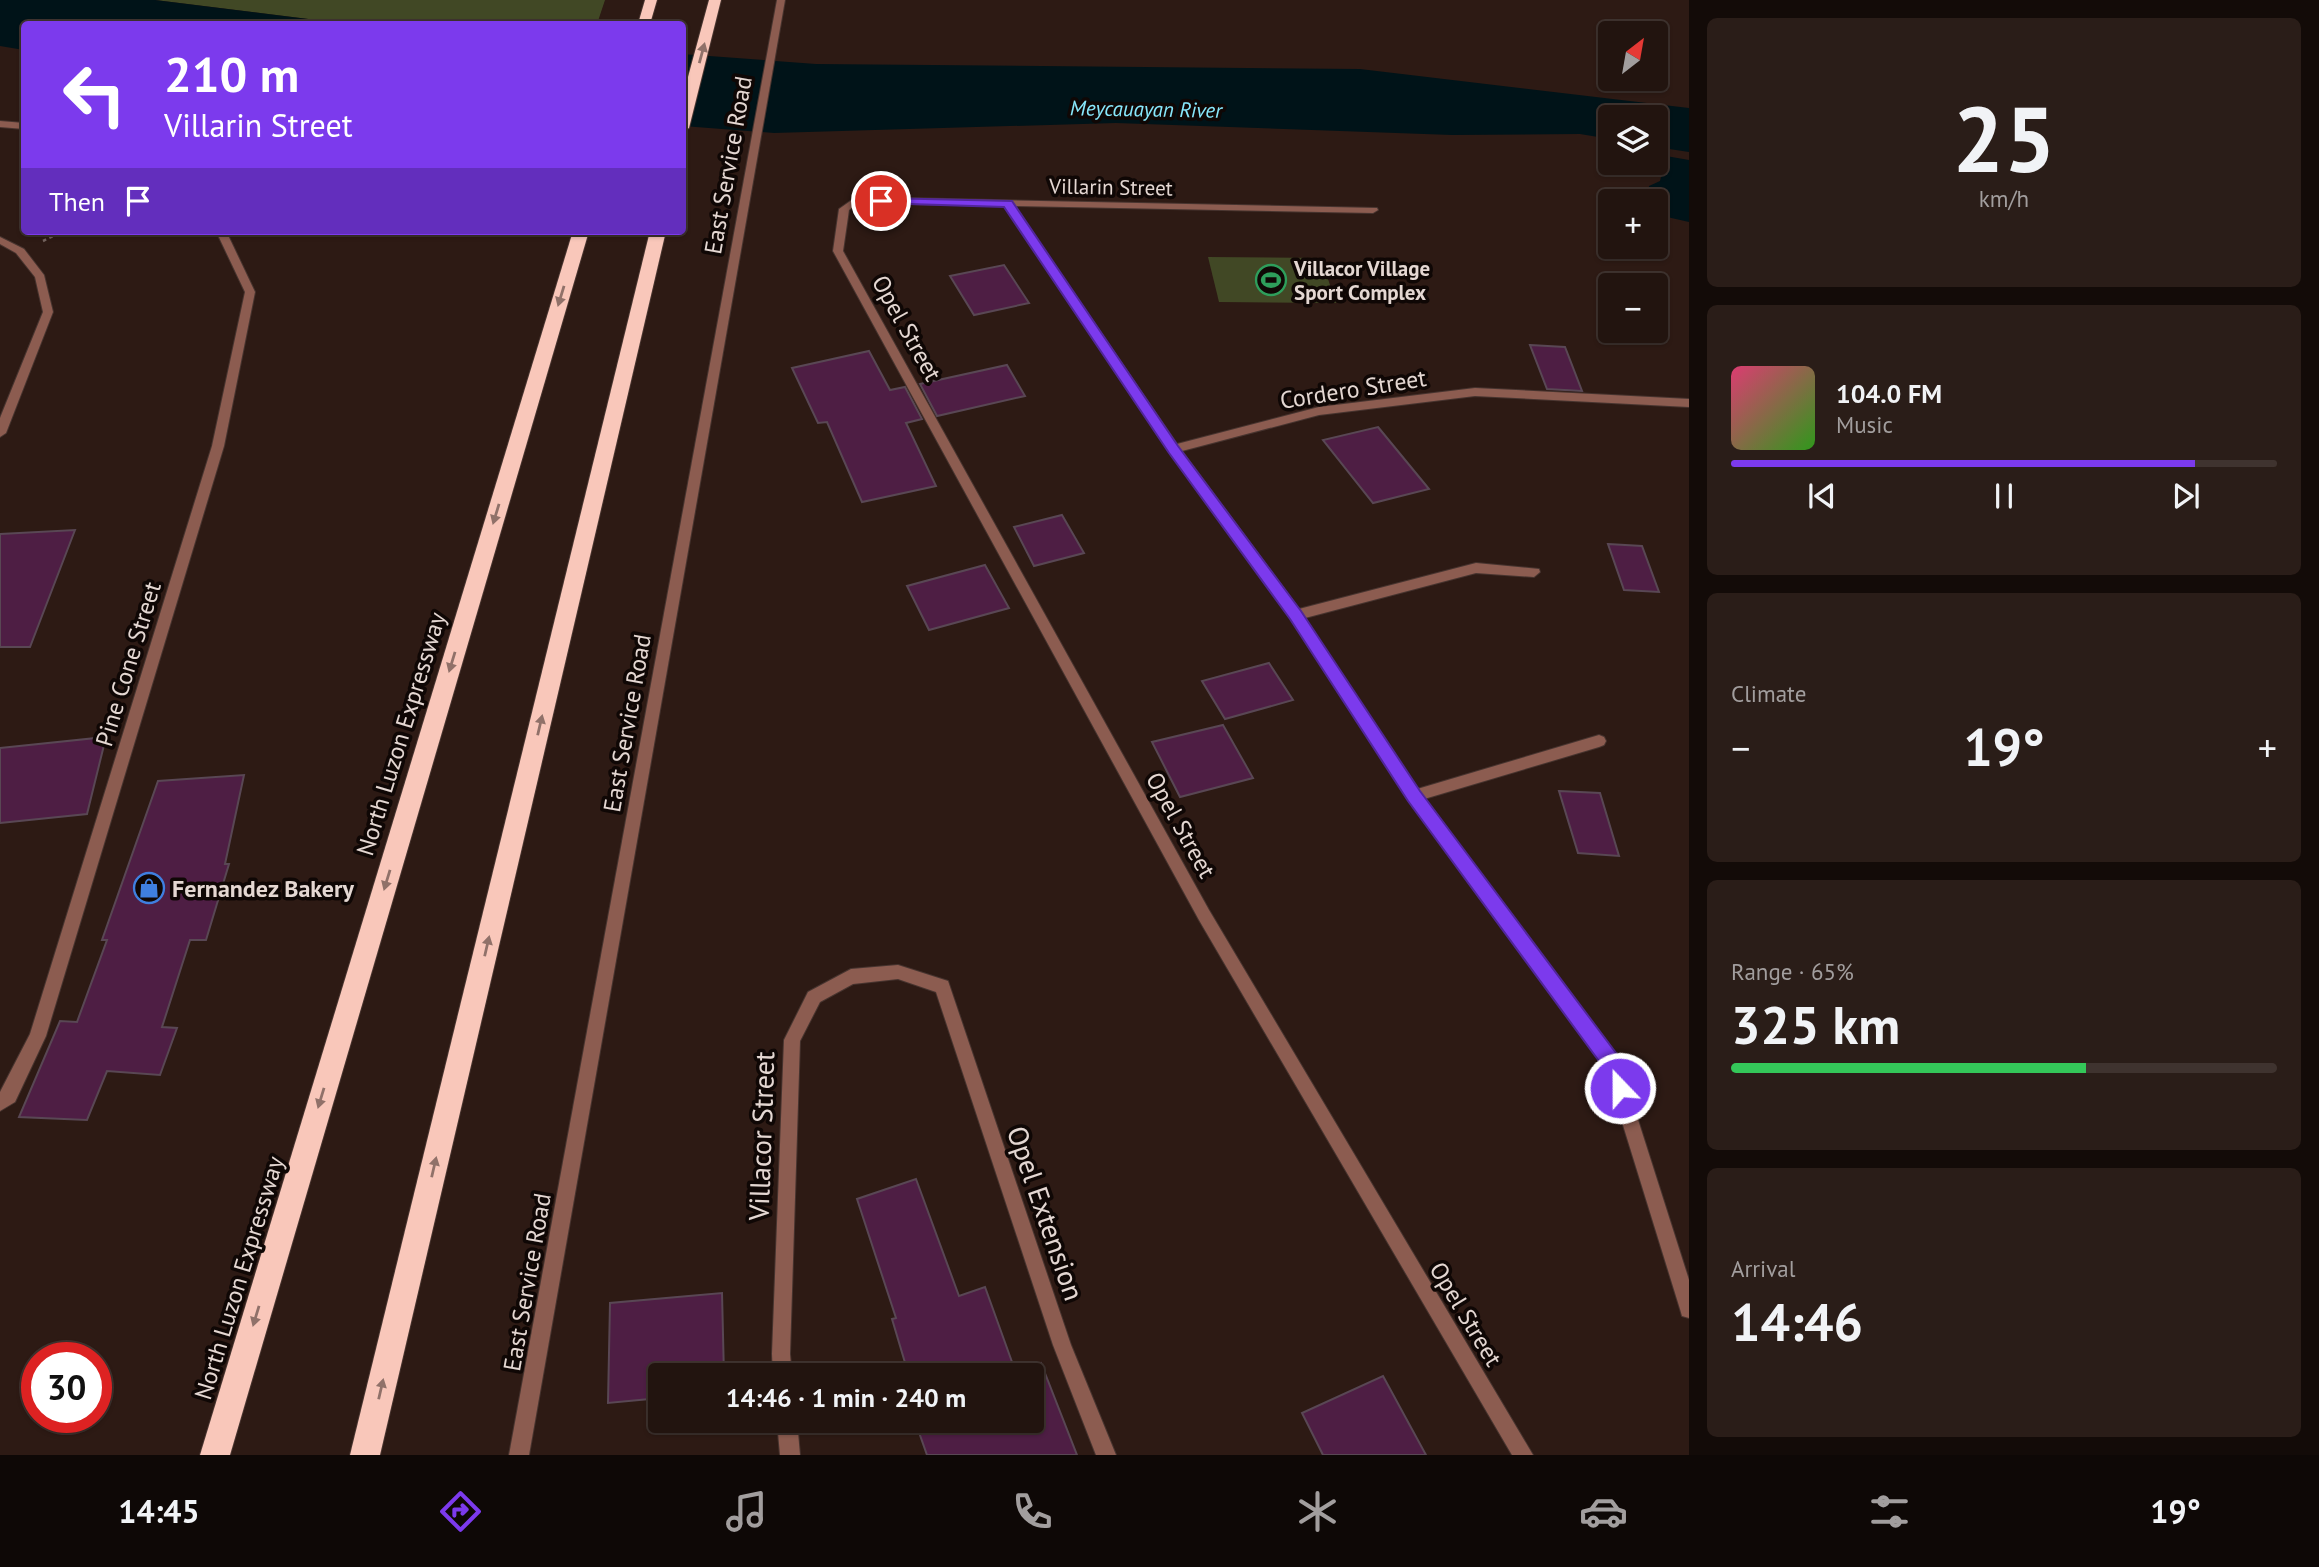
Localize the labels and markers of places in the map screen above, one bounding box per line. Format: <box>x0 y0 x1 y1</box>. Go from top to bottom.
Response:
pin <box>851 171 911 231</box>
place label: Villacor Village Sport Complex <box>1293 255 1430 306</box>
sports icon: Villacor Village Sport Complex <box>1254 263 1288 297</box>
shop icon: Fernandez Bakery <box>132 871 166 905</box>
place label: Fernandez Bakery <box>172 873 354 904</box>

